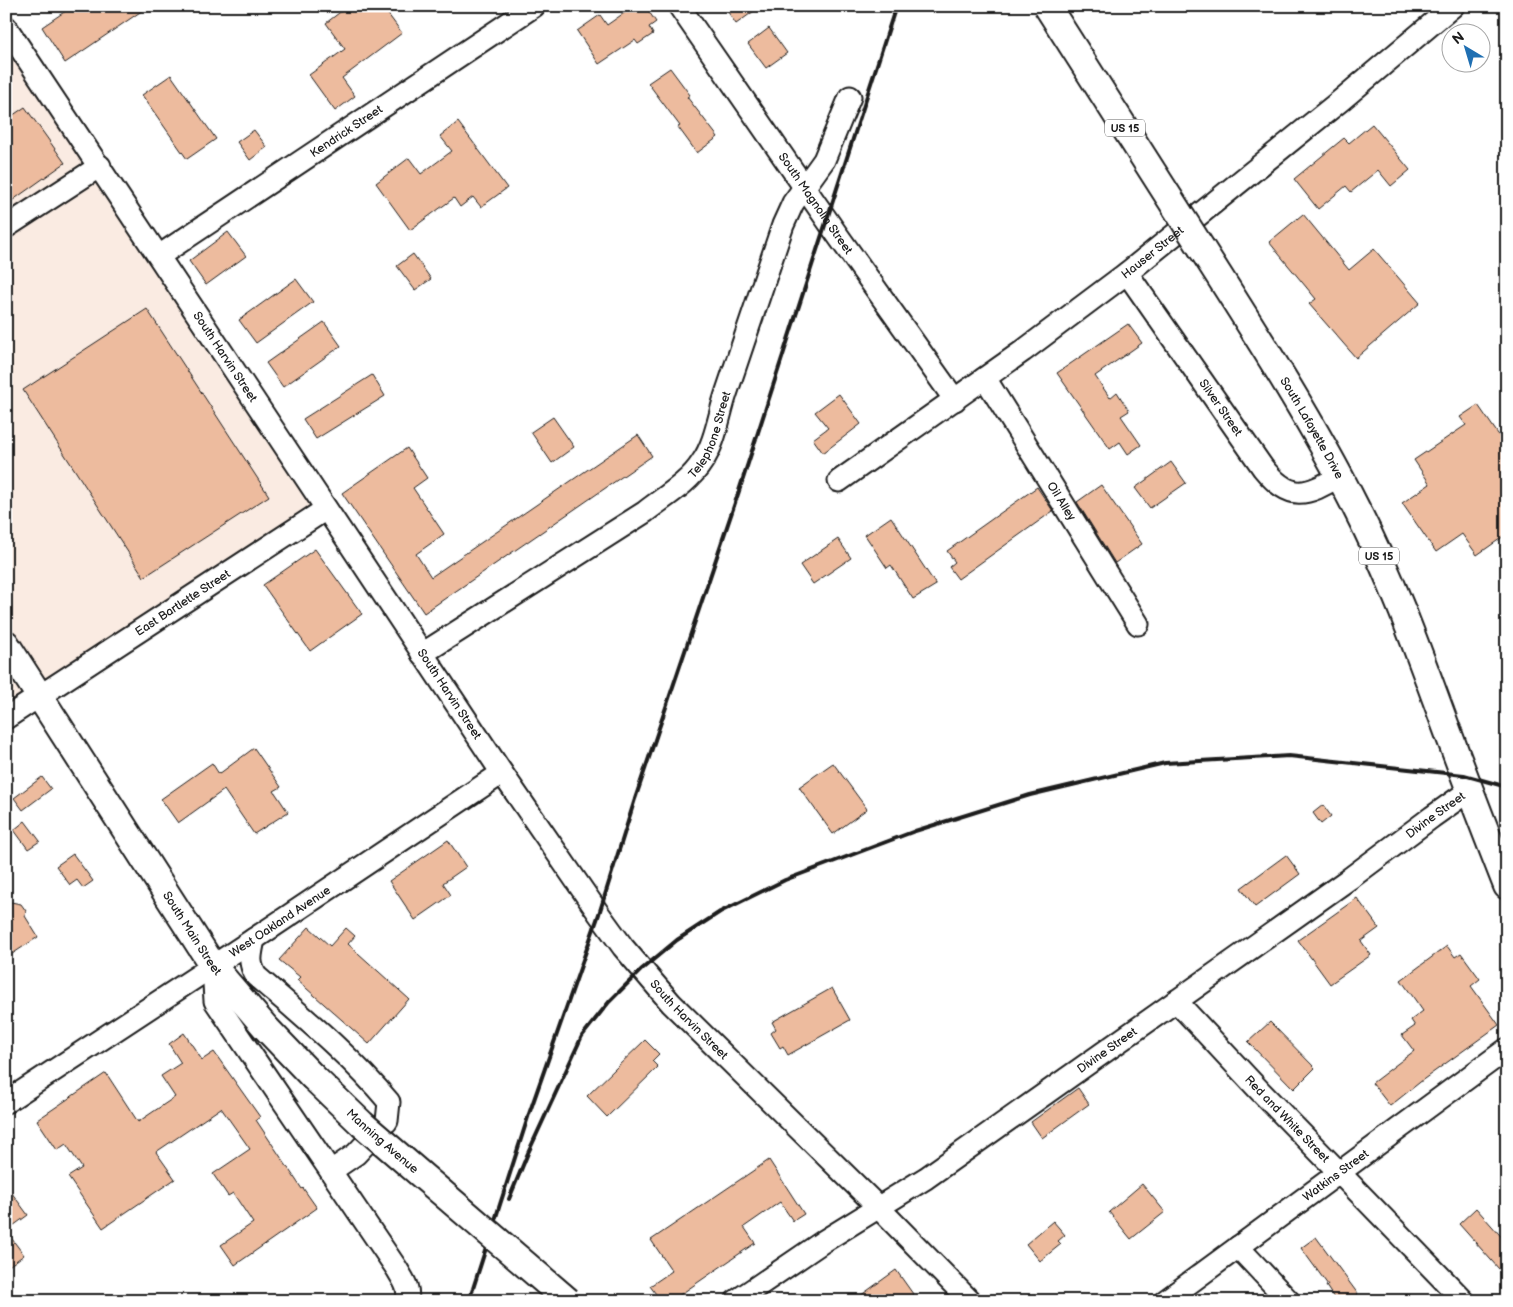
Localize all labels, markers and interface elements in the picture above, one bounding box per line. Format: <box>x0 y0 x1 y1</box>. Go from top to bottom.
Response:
north arrow <box>1440 22 1490 72</box>
text: N <box>1449 28 1468 48</box>
street label: Kendrick Street <box>307 102 386 161</box>
road number: US 15 <box>1105 120 1145 136</box>
street label: South Magnolia Street <box>775 150 856 258</box>
street label: Hauser Street <box>1119 223 1187 282</box>
street label: South Harvin Street <box>189 309 260 405</box>
street label: South Lafayette Drive <box>1276 374 1347 482</box>
street label: Silver Street <box>1195 376 1246 439</box>
street label: Telephone Street <box>686 389 734 482</box>
street label: Oil Alley <box>1043 479 1079 524</box>
road number: US 15 <box>1359 548 1399 564</box>
street label: East Bartlette Street <box>133 566 234 640</box>
street label: South Harvin Street <box>414 646 485 743</box>
street label: Divine Street <box>1403 789 1469 842</box>
street label: West Oakland Avenue <box>227 883 334 961</box>
street label: South Main Street <box>159 889 225 979</box>
street label: South Harvin Street <box>647 977 731 1063</box>
street label: Divine Street <box>1074 1024 1140 1077</box>
street label: Red and White Street <box>1241 1072 1333 1166</box>
street label: Manning Avenue <box>343 1106 421 1177</box>
street label: Watkins Street <box>1300 1146 1372 1205</box>

